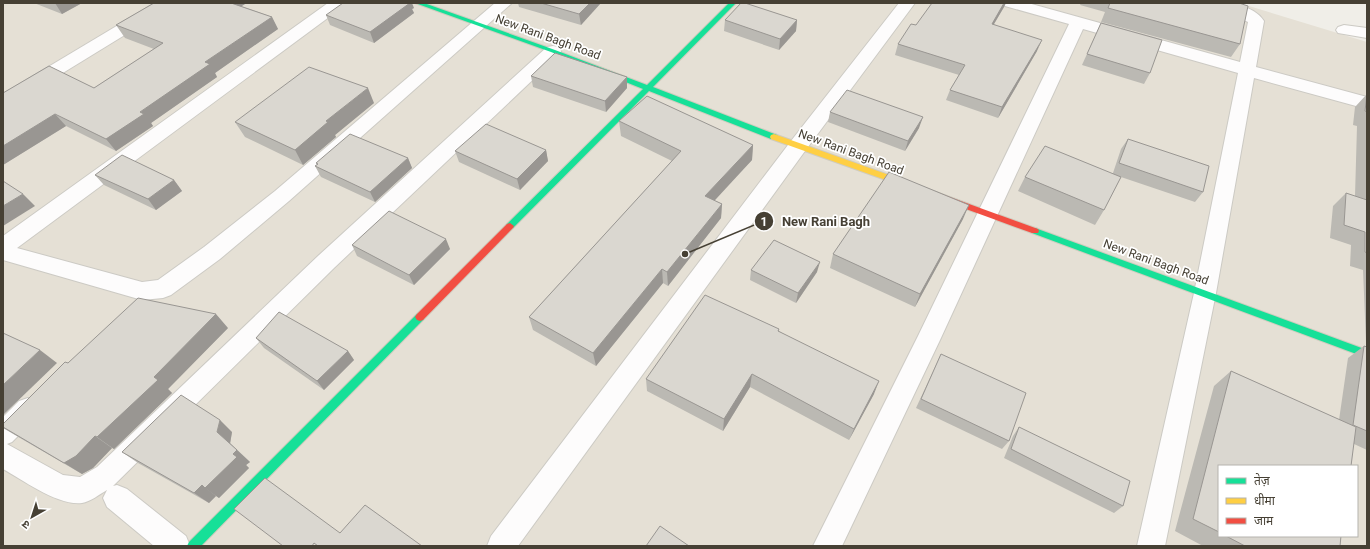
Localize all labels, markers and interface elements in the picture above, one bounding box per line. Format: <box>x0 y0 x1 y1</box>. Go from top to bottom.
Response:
street label: New Rani Bagh Road <box>493 11 603 63</box>
street label: New Rani Bagh Road <box>796 126 906 178</box>
callout: New Rani Bagh <box>754 209 878 234</box>
text: New Rani Bagh <box>782 214 870 229</box>
text: 1 <box>761 215 767 229</box>
street label: New Rani Bagh Road <box>1101 236 1211 288</box>
legend <box>1218 465 1358 537</box>
text: तेज़ <box>1254 473 1271 488</box>
text: धीमा <box>1254 493 1276 508</box>
north arrow <box>12 497 52 537</box>
text: जाम <box>1254 514 1274 528</box>
text: उ <box>19 517 33 531</box>

